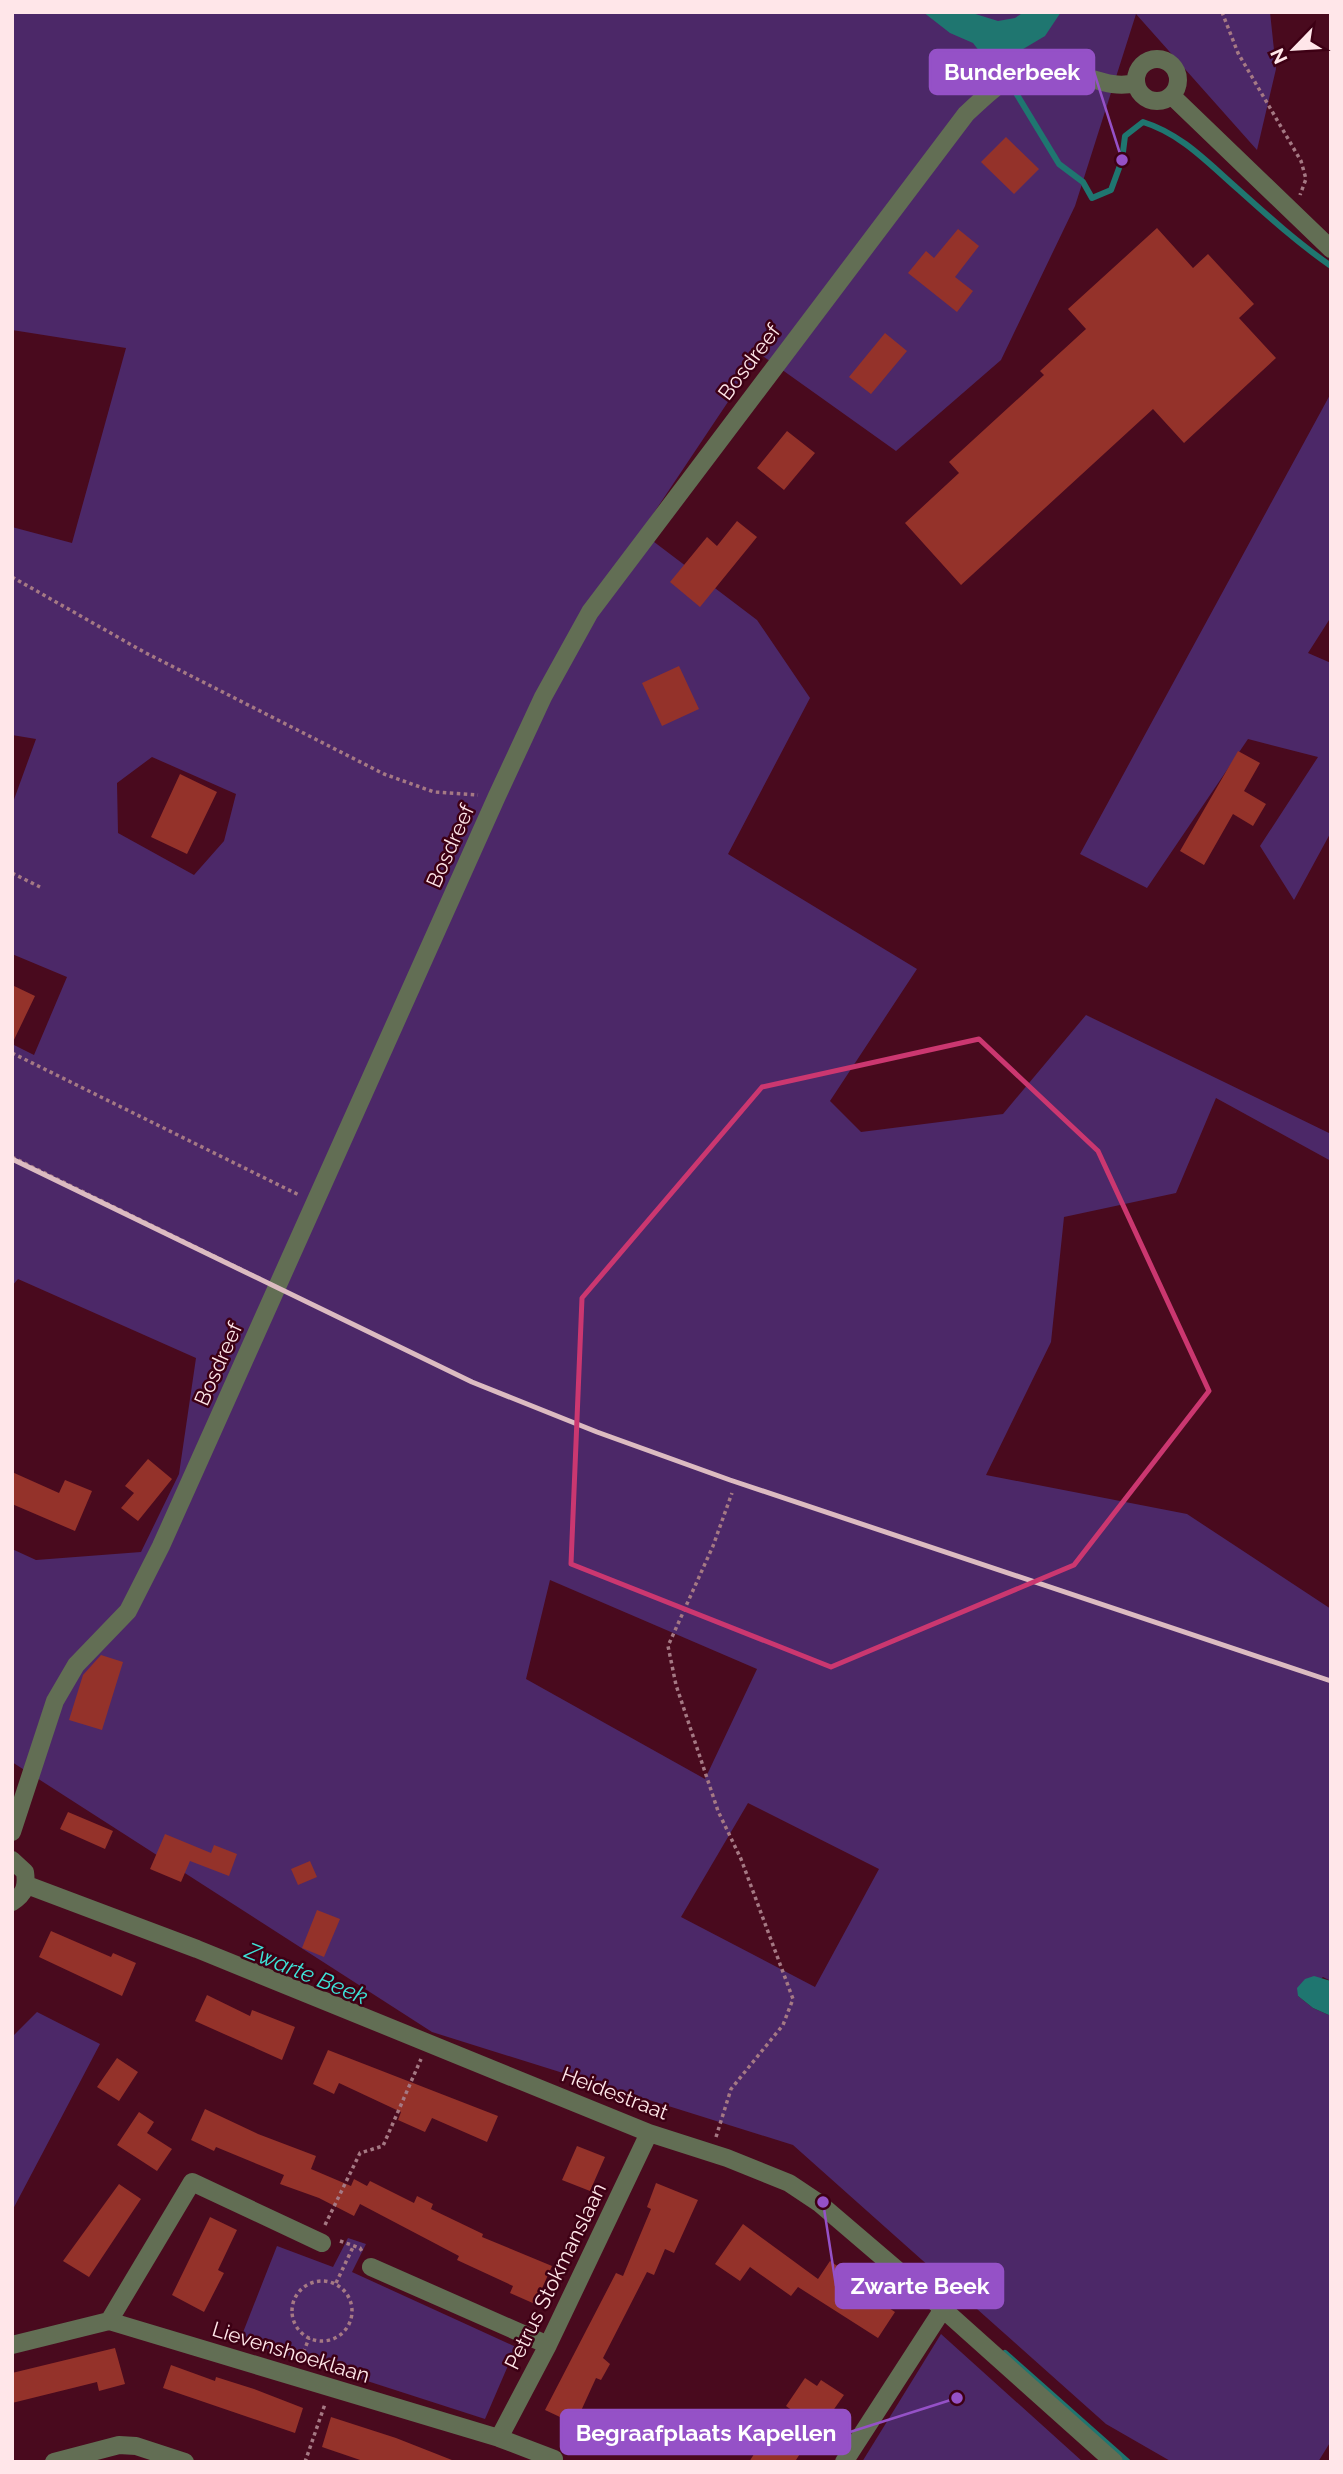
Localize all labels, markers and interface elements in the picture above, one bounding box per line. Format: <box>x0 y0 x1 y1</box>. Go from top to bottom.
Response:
north arrow <box>1259 14 1329 84</box>
text: N <box>1266 45 1292 67</box>
callout: Bunderbeek <box>930 50 1094 94</box>
text: Bunderbeek <box>944 58 1080 85</box>
street label: Bosdreef <box>712 318 786 405</box>
street label: Bosdreef <box>421 800 480 891</box>
street label: Bosdreef <box>189 1318 248 1409</box>
water label: Zwarte Beek <box>241 1936 372 2010</box>
street label: Heidestraat <box>558 2061 672 2125</box>
street label: Petrus Stokmanslaan <box>499 2179 611 2373</box>
callout: Zwarte Beek <box>836 2264 1003 2308</box>
text: Zwarte Beek <box>850 2272 990 2299</box>
street label: Lievenshoeklaan <box>209 2316 373 2388</box>
callout: Begraafplaats Kapellen <box>561 2410 850 2454</box>
text: Begraafplaats Kapellen <box>576 2419 836 2446</box>

